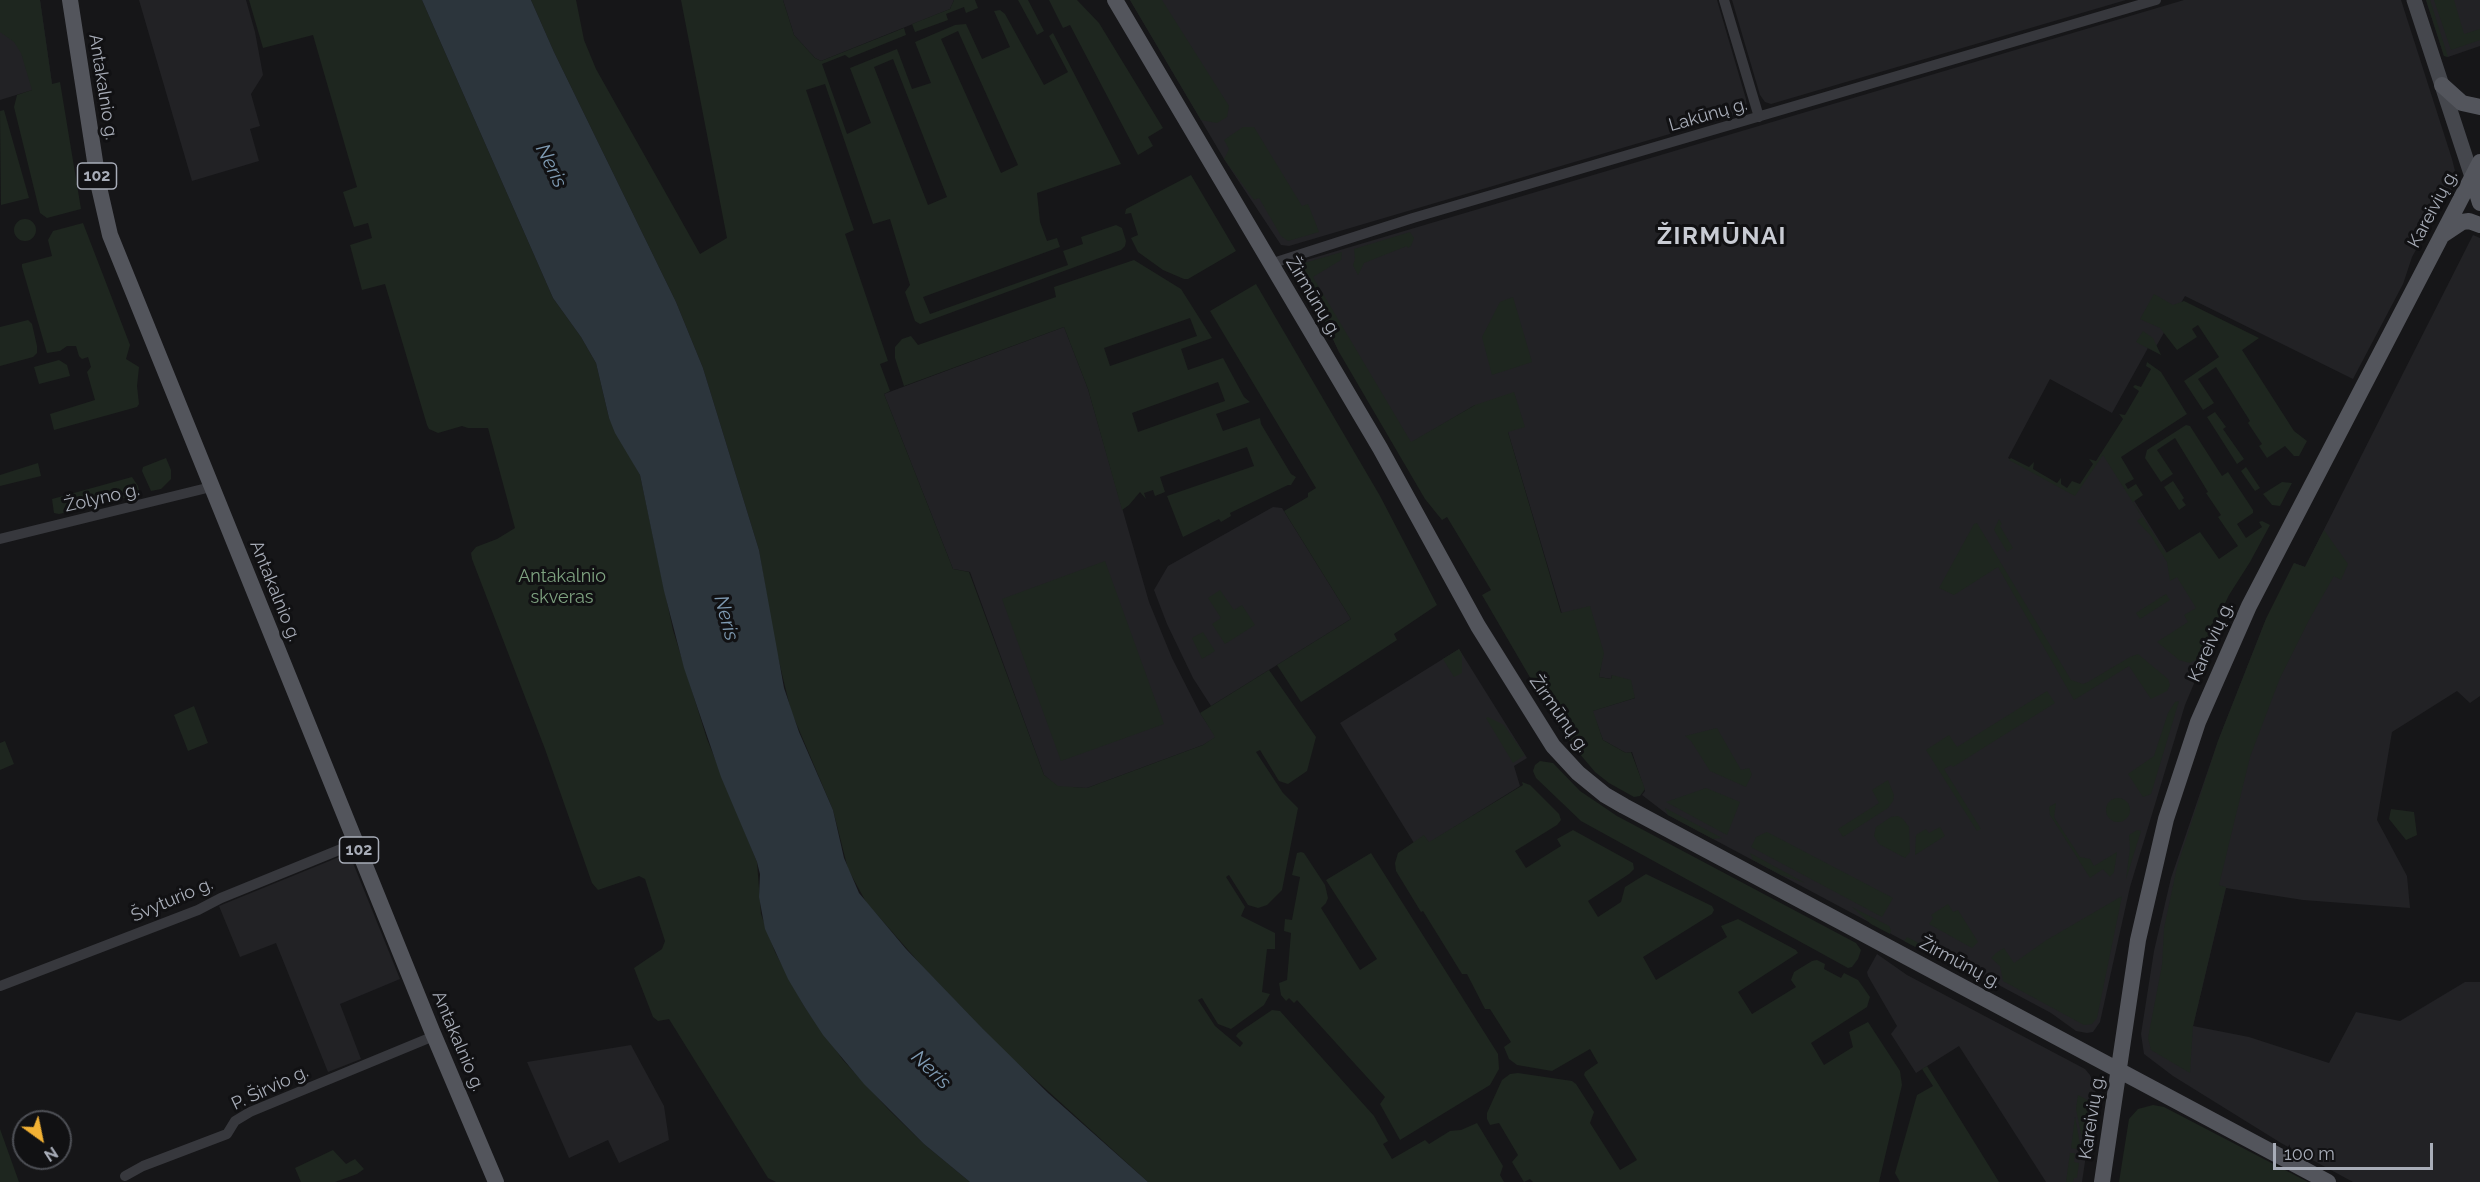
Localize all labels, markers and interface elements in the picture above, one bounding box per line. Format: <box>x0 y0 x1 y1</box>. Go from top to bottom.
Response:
street label: Antakalnio g. <box>84 33 122 141</box>
street label: Lakūnų g. <box>1666 93 1750 137</box>
water label: Neris <box>530 140 572 192</box>
road number: 102 <box>78 163 116 189</box>
street label: Kareivių g. <box>2403 166 2463 252</box>
district label: ŽIRMŪNAI <box>1657 223 1787 251</box>
street label: Žirmūnų g. <box>1281 253 1345 341</box>
street label: Žolyno g. <box>62 479 142 517</box>
street label: Antakalnio g. <box>245 537 305 645</box>
park label: Antakalnio skveras <box>518 566 606 608</box>
water label: Neris <box>708 593 744 643</box>
street label: Kareivių g. <box>2184 599 2238 685</box>
street label: Žirmūnų g. <box>1525 671 1593 757</box>
road number: 102 <box>340 837 378 863</box>
street label: Švyturio g. <box>128 873 216 927</box>
street label: Žirmūnų g. <box>1916 933 2004 993</box>
street label: Antakalnio g. <box>427 988 489 1094</box>
water label: Neris <box>906 1045 956 1095</box>
street label: P. Širvio g. <box>228 1061 312 1115</box>
street label: Kareivių g. <box>2075 1073 2109 1161</box>
north arrow <box>12 1110 72 1170</box>
scale bar <box>2276 1131 2436 1169</box>
text: N <box>41 1143 61 1165</box>
text: 100 m <box>2284 1143 2335 1164</box>

